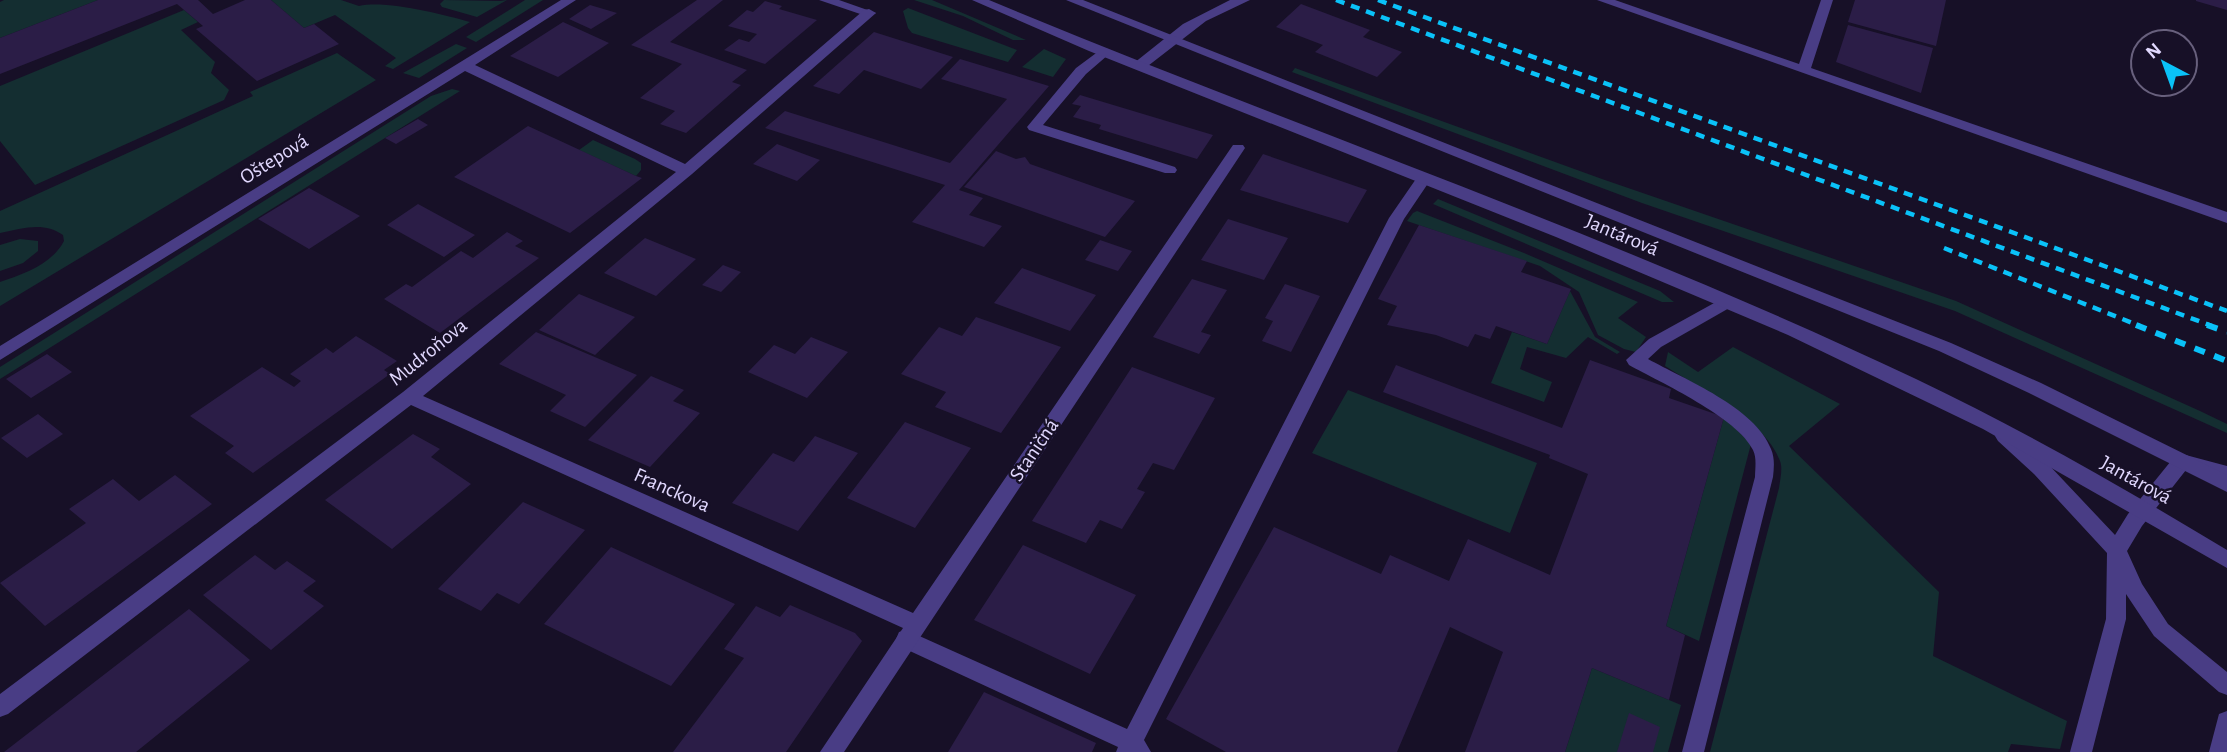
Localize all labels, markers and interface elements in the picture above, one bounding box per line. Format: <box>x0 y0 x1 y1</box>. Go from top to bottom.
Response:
north arrow <box>2129 28 2199 98</box>
text: N <box>2143 40 2165 63</box>
street label: Oštepová <box>236 130 312 188</box>
street label: Jantárová <box>1582 210 1662 260</box>
street label: Mudroňova <box>385 314 471 390</box>
street label: Staničná <box>1006 415 1063 485</box>
street label: Jantárová <box>2097 452 2175 508</box>
street label: Franckova <box>631 464 713 516</box>

